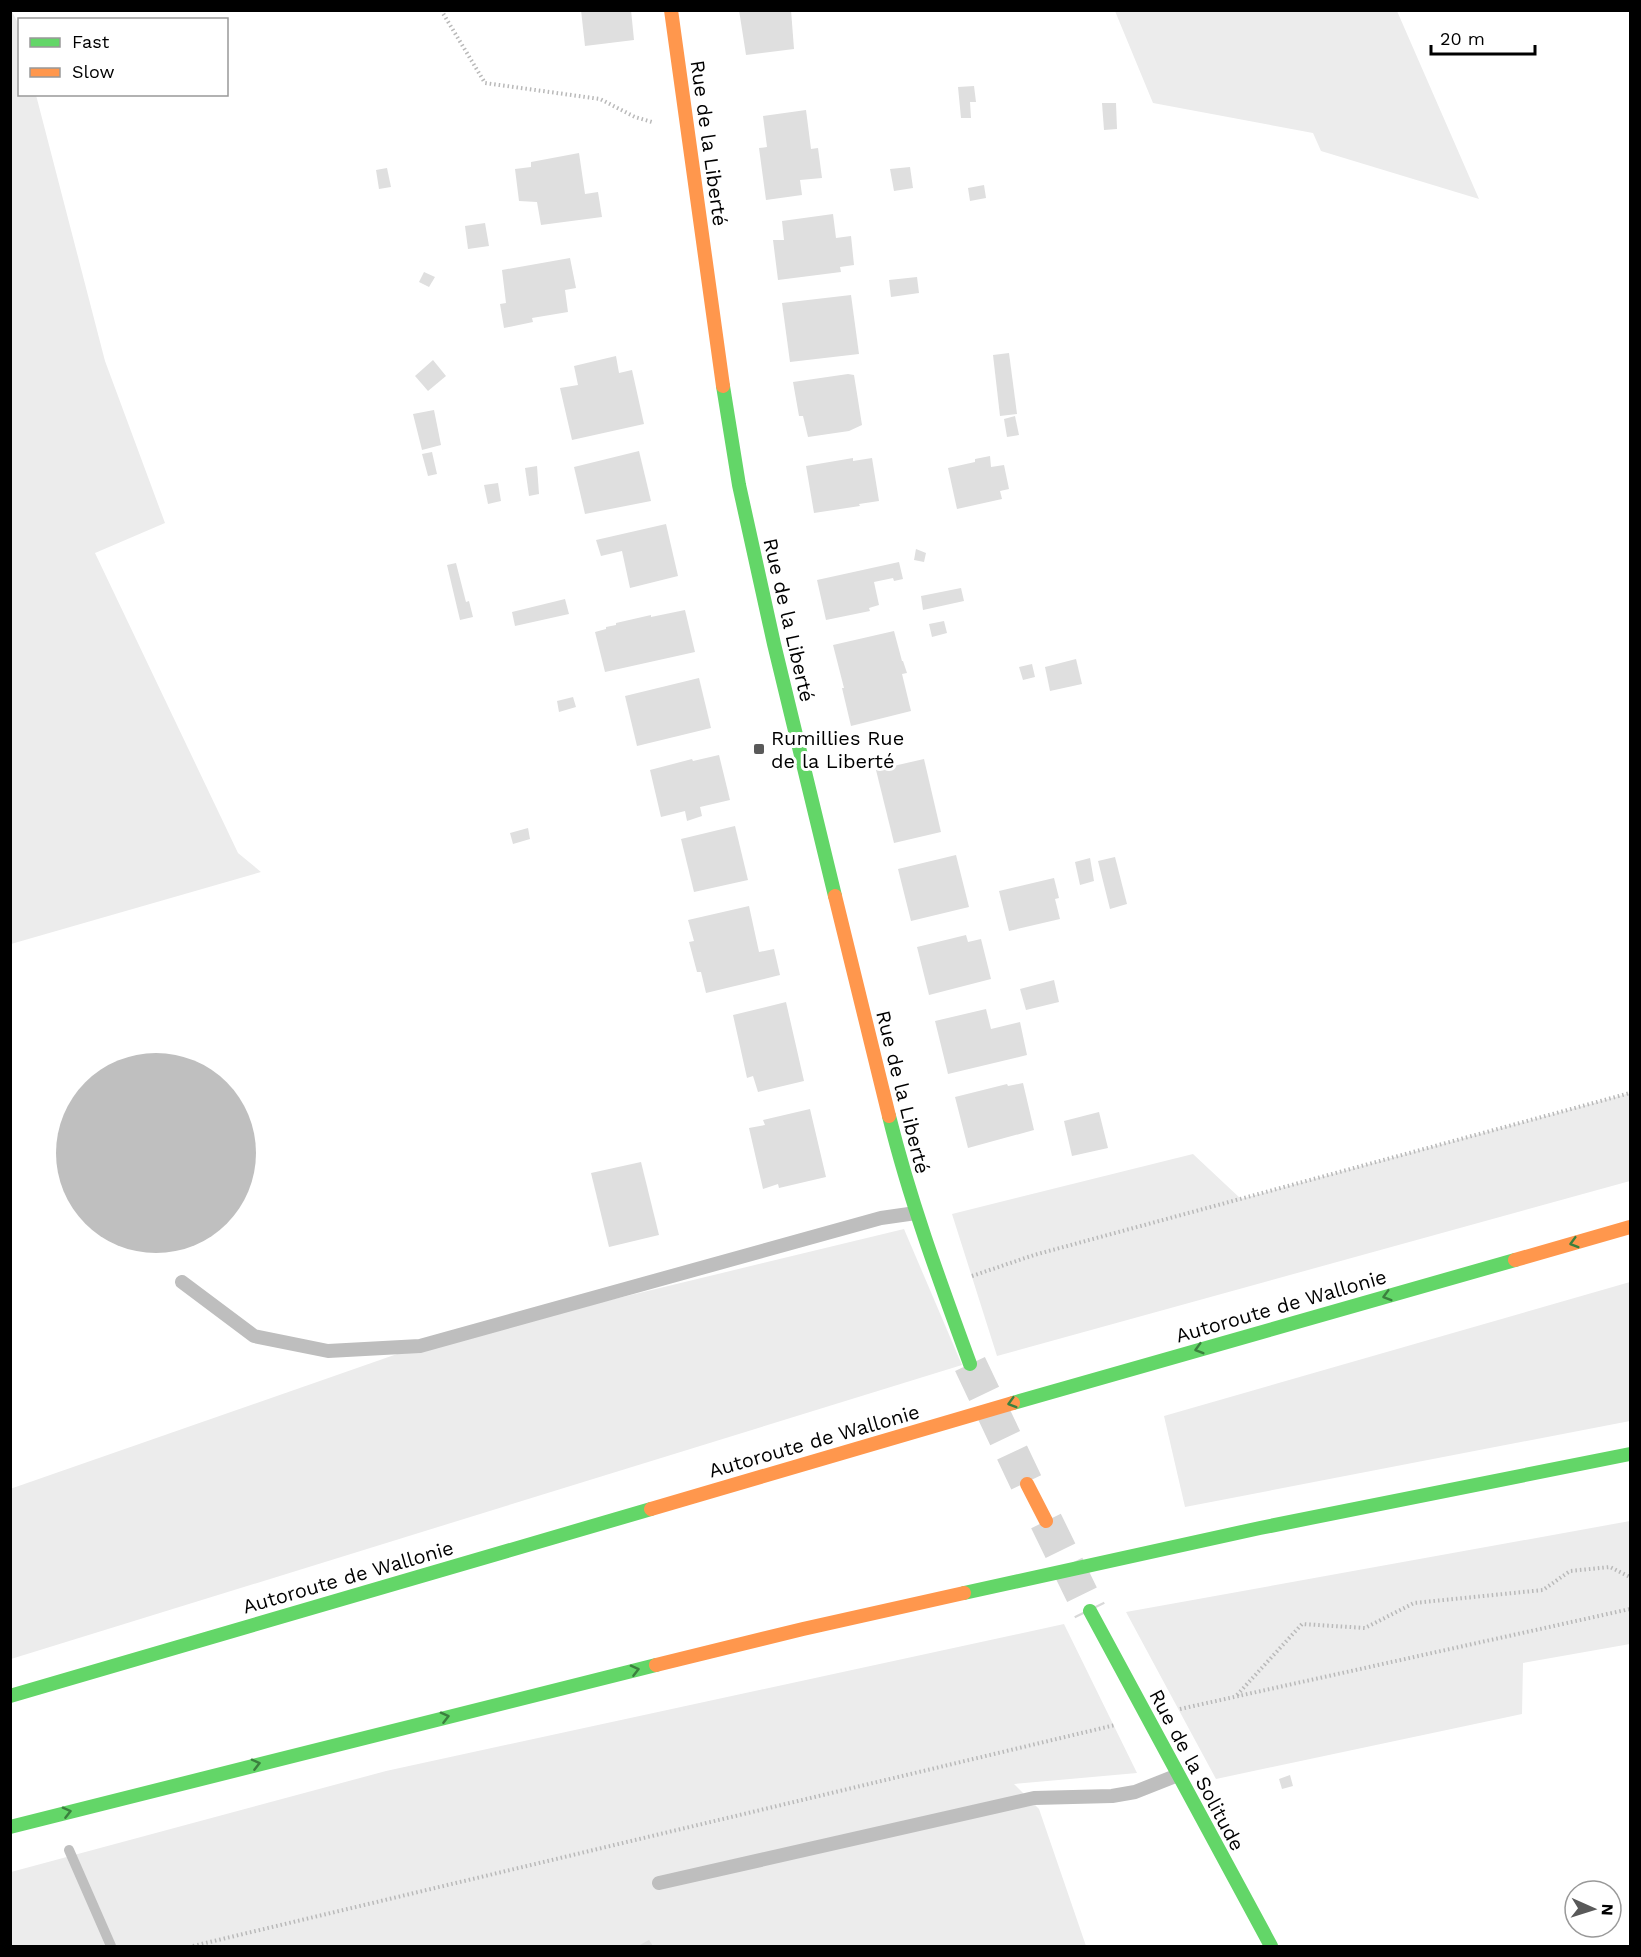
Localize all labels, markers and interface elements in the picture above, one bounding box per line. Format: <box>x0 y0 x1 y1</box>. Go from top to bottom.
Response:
legend <box>18 18 228 96</box>
scale bar <box>1431 18 1534 56</box>
text: 20 m <box>1440 28 1485 49</box>
text: Fast <box>72 31 110 52</box>
street label: Rue de la Liberté <box>685 58 733 228</box>
text: Slow <box>72 61 115 82</box>
street label: Rue de la Liberté <box>758 536 820 704</box>
place label: Rumillies Rue de la Liberté <box>771 726 904 773</box>
marker: Rumillies Rue de la Liberté <box>752 742 766 756</box>
street label: Rue de la Liberté <box>871 1008 935 1176</box>
one-way arrow <box>1569 1236 1580 1248</box>
street label: Autoroute de Wallonie <box>1173 1264 1389 1348</box>
one-way arrow <box>1382 1289 1392 1301</box>
one-way arrow <box>1194 1342 1204 1355</box>
one-way arrow <box>1007 1396 1017 1408</box>
street label: Autoroute de Wallonie <box>706 1399 922 1483</box>
street label: Autoroute de Wallonie <box>240 1535 456 1619</box>
one-way arrow <box>629 1665 639 1678</box>
street label: Rue de la Solitude <box>1144 1685 1250 1855</box>
one-way arrow <box>440 1711 450 1724</box>
one-way arrow <box>251 1759 261 1772</box>
one-way arrow <box>62 1807 72 1820</box>
north arrow <box>1563 1879 1623 1939</box>
text: N <box>1598 1903 1617 1916</box>

